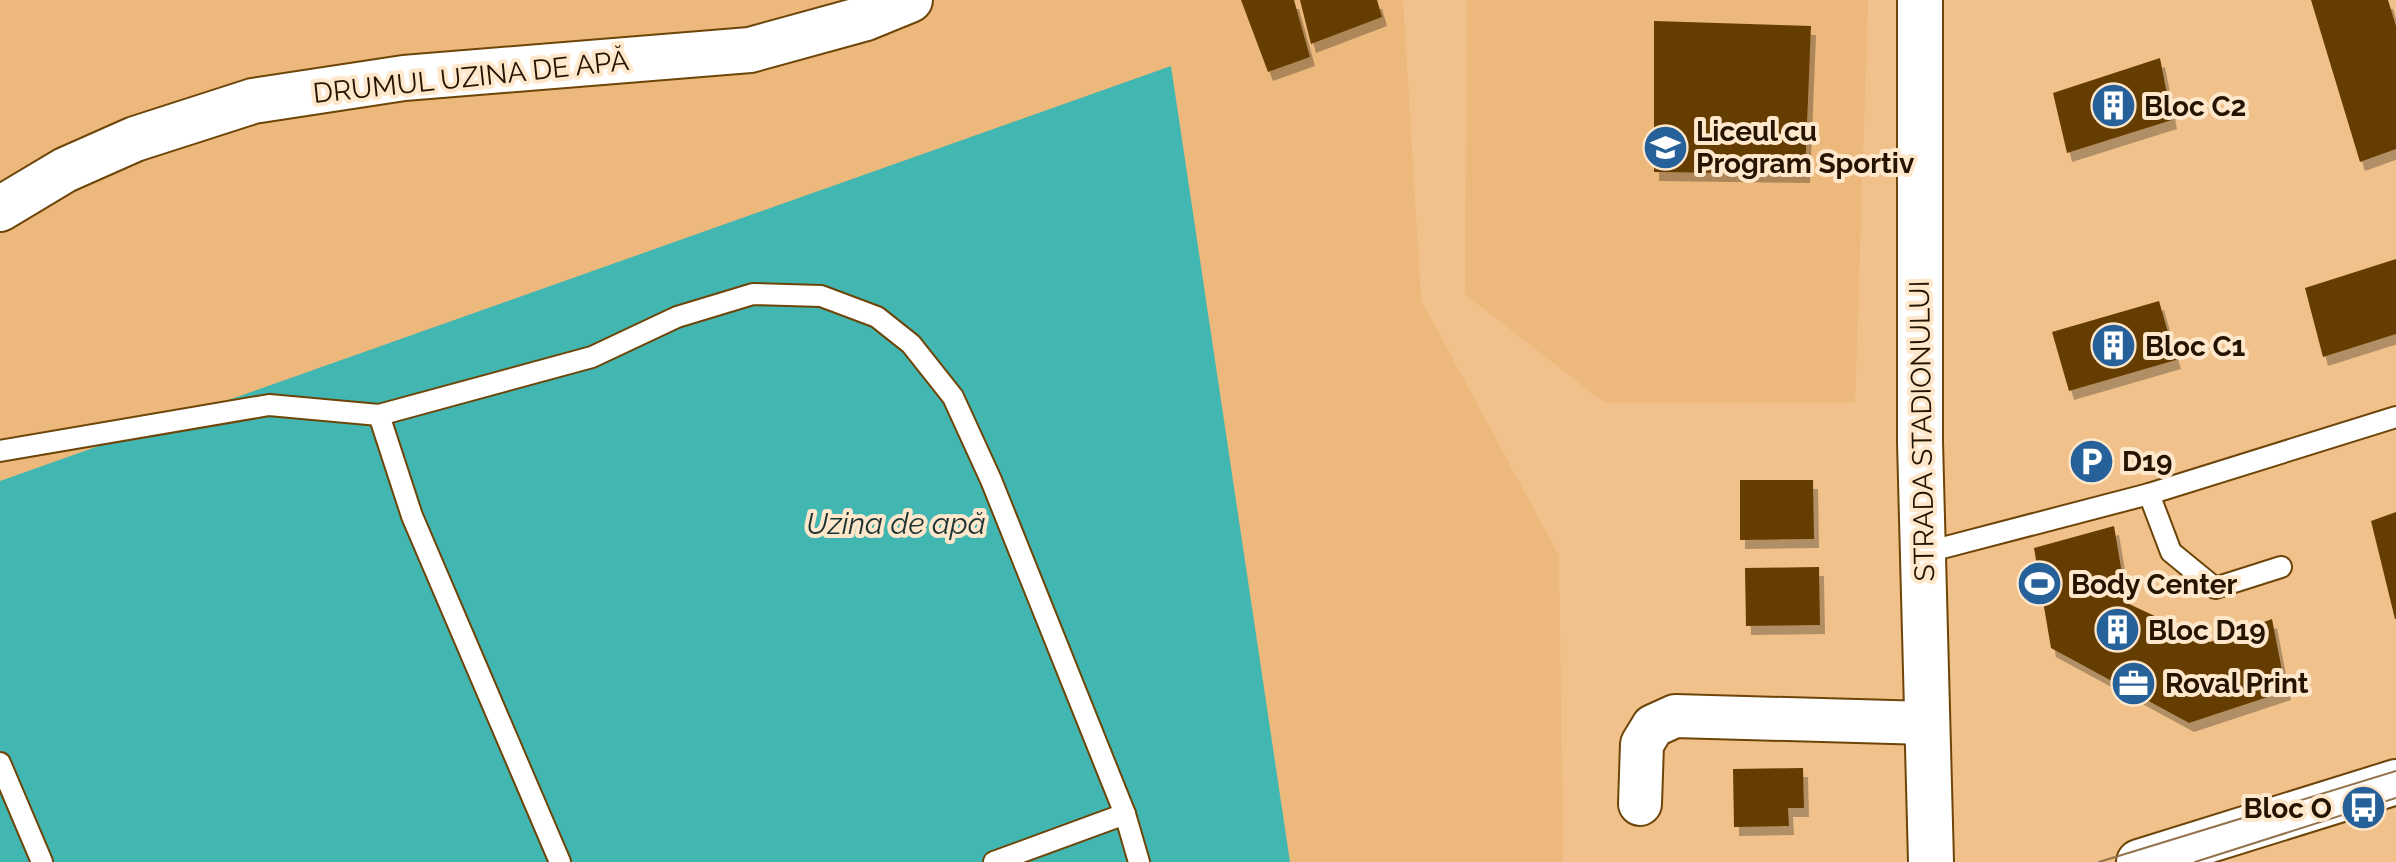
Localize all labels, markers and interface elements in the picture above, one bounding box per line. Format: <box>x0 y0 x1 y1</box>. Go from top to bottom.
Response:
street label: DRUMUL UZINA DE APĂ <box>311 44 631 110</box>
building icon: Bloc C2 <box>2089 82 2137 130</box>
place label: Bloc C2 <box>2144 90 2246 123</box>
place label: Liceul cu Program Sportiv <box>1696 115 1915 180</box>
school or university icon: Liceul cu Program Sportiv <box>1641 123 1689 171</box>
street label: STRADA STADIONULUI <box>1903 280 1941 582</box>
building icon: Bloc C1 <box>2090 322 2138 370</box>
place label: Bloc C1 <box>2145 330 2246 363</box>
parking icon: D19 <box>2067 437 2115 485</box>
place label: D19 <box>2122 445 2172 478</box>
water label: Uzina de apă <box>806 506 986 541</box>
sports icon: Body Center <box>2016 560 2064 608</box>
place label: Body Center <box>2071 568 2238 601</box>
building icon: Bloc D19 <box>2093 606 2141 654</box>
place label: Bloc D19 <box>2148 614 2266 647</box>
office icon: Roval Print <box>2110 659 2158 707</box>
place label: Roval Print <box>2165 667 2309 700</box>
bus stop icon: Bloc O <box>2339 784 2387 832</box>
place label: Bloc O <box>2243 792 2332 825</box>

